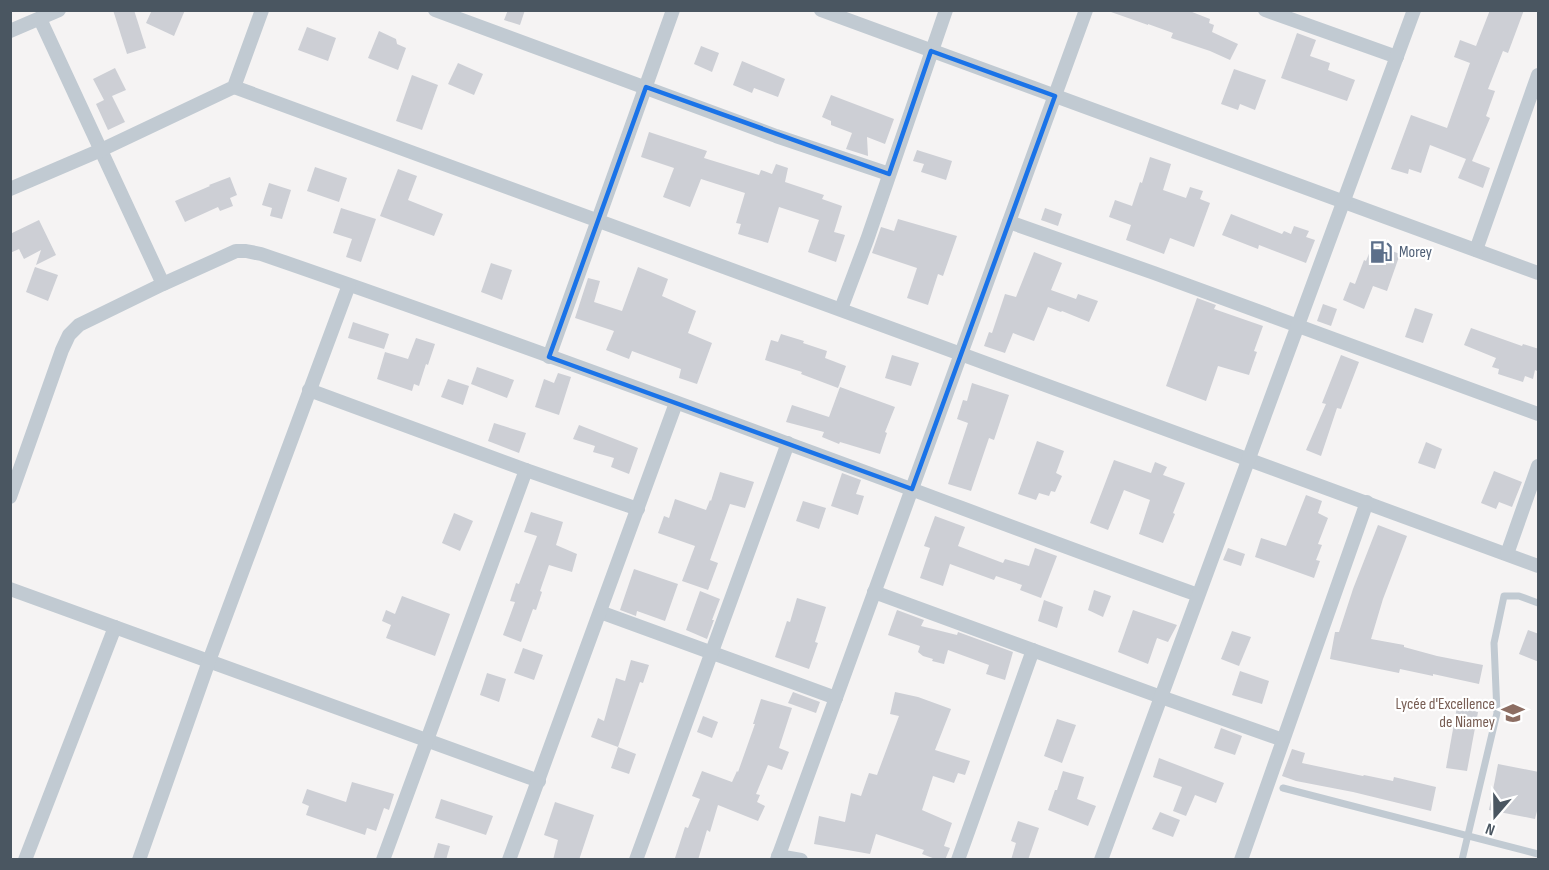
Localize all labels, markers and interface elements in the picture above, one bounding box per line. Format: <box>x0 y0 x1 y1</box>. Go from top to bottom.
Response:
fuel station icon: Morey <box>1368 239 1394 265</box>
place label: Morey <box>1399 243 1432 262</box>
place label: Lycée d'Excellence de Niamey <box>1395 695 1495 732</box>
school or university icon: Lycée d'Excellence de Niamey <box>1500 700 1526 726</box>
north arrow <box>1465 786 1525 846</box>
text: N <box>1483 818 1498 839</box>

